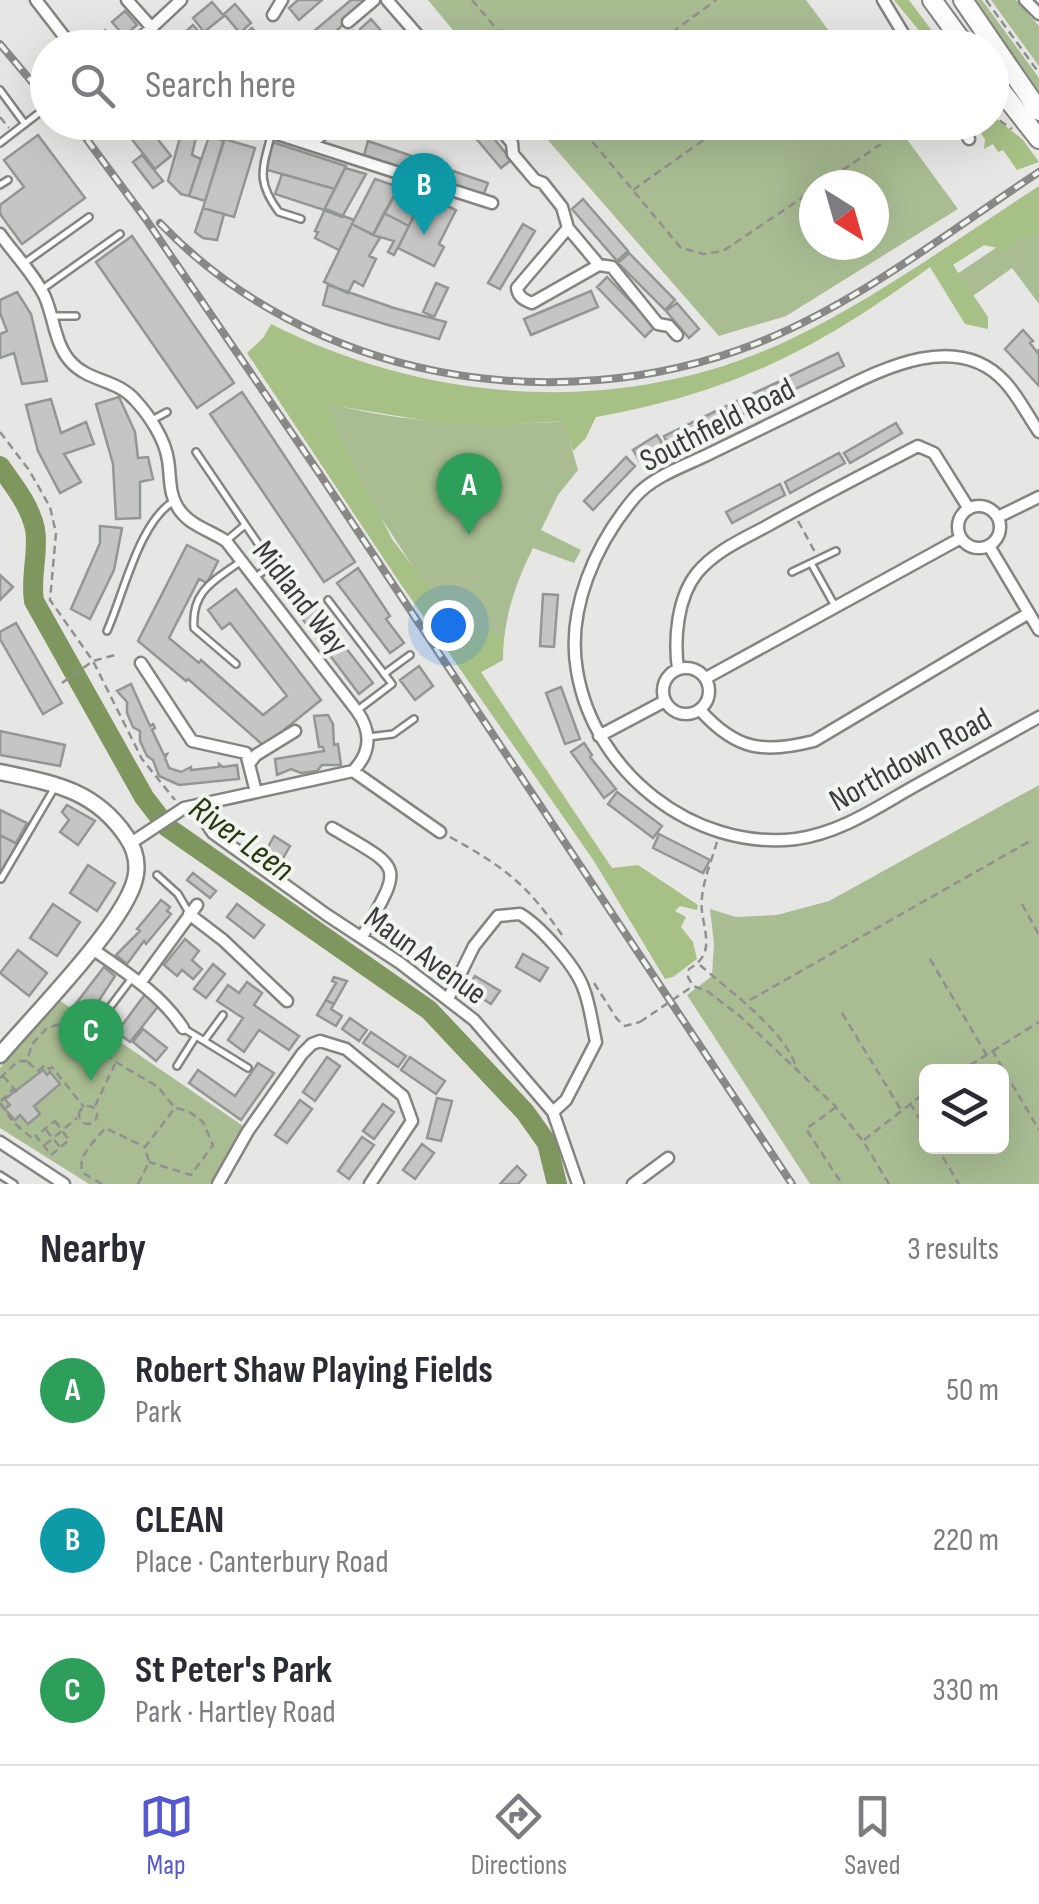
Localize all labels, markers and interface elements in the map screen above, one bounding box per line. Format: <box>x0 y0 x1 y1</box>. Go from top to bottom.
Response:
search box <box>30 30 1009 140</box>
icon: search <box>65 58 120 113</box>
text: Search here <box>145 63 296 108</box>
pin: B <box>392 152 456 235</box>
north arrow <box>799 170 889 260</box>
street label: Southfield Road <box>634 370 802 481</box>
pin: A <box>436 452 502 535</box>
street label: Midland Way <box>243 533 356 662</box>
your location <box>423 600 474 651</box>
street label: Northdown Road <box>823 700 999 821</box>
water label: River Leen <box>181 787 302 891</box>
street label: Maun Avenue <box>356 899 494 1014</box>
pin: C <box>58 998 124 1081</box>
map controls <box>919 1064 1009 1154</box>
button: layers <box>919 1064 1009 1154</box>
text: Nearby <box>40 1224 146 1275</box>
text: 3 results <box>907 1230 999 1269</box>
text: Robert Shaw Playing Fields <box>135 1348 493 1393</box>
text: A <box>65 1371 80 1410</box>
text: 50 m <box>946 1371 999 1410</box>
text: Park <box>135 1393 182 1432</box>
text: CLEAN <box>135 1498 224 1543</box>
text: B <box>65 1521 80 1560</box>
text: 220 m <box>933 1521 999 1560</box>
text: Place · Canterbury Road <box>135 1543 388 1582</box>
text: St Peter's Park <box>135 1648 332 1693</box>
text: C <box>64 1671 81 1710</box>
text: 330 m <box>932 1671 999 1710</box>
text: Park · Hartley Road <box>135 1693 336 1732</box>
tab: Map <box>139 1789 194 1882</box>
tab: Directions <box>471 1789 567 1882</box>
tab: Saved <box>844 1789 900 1882</box>

